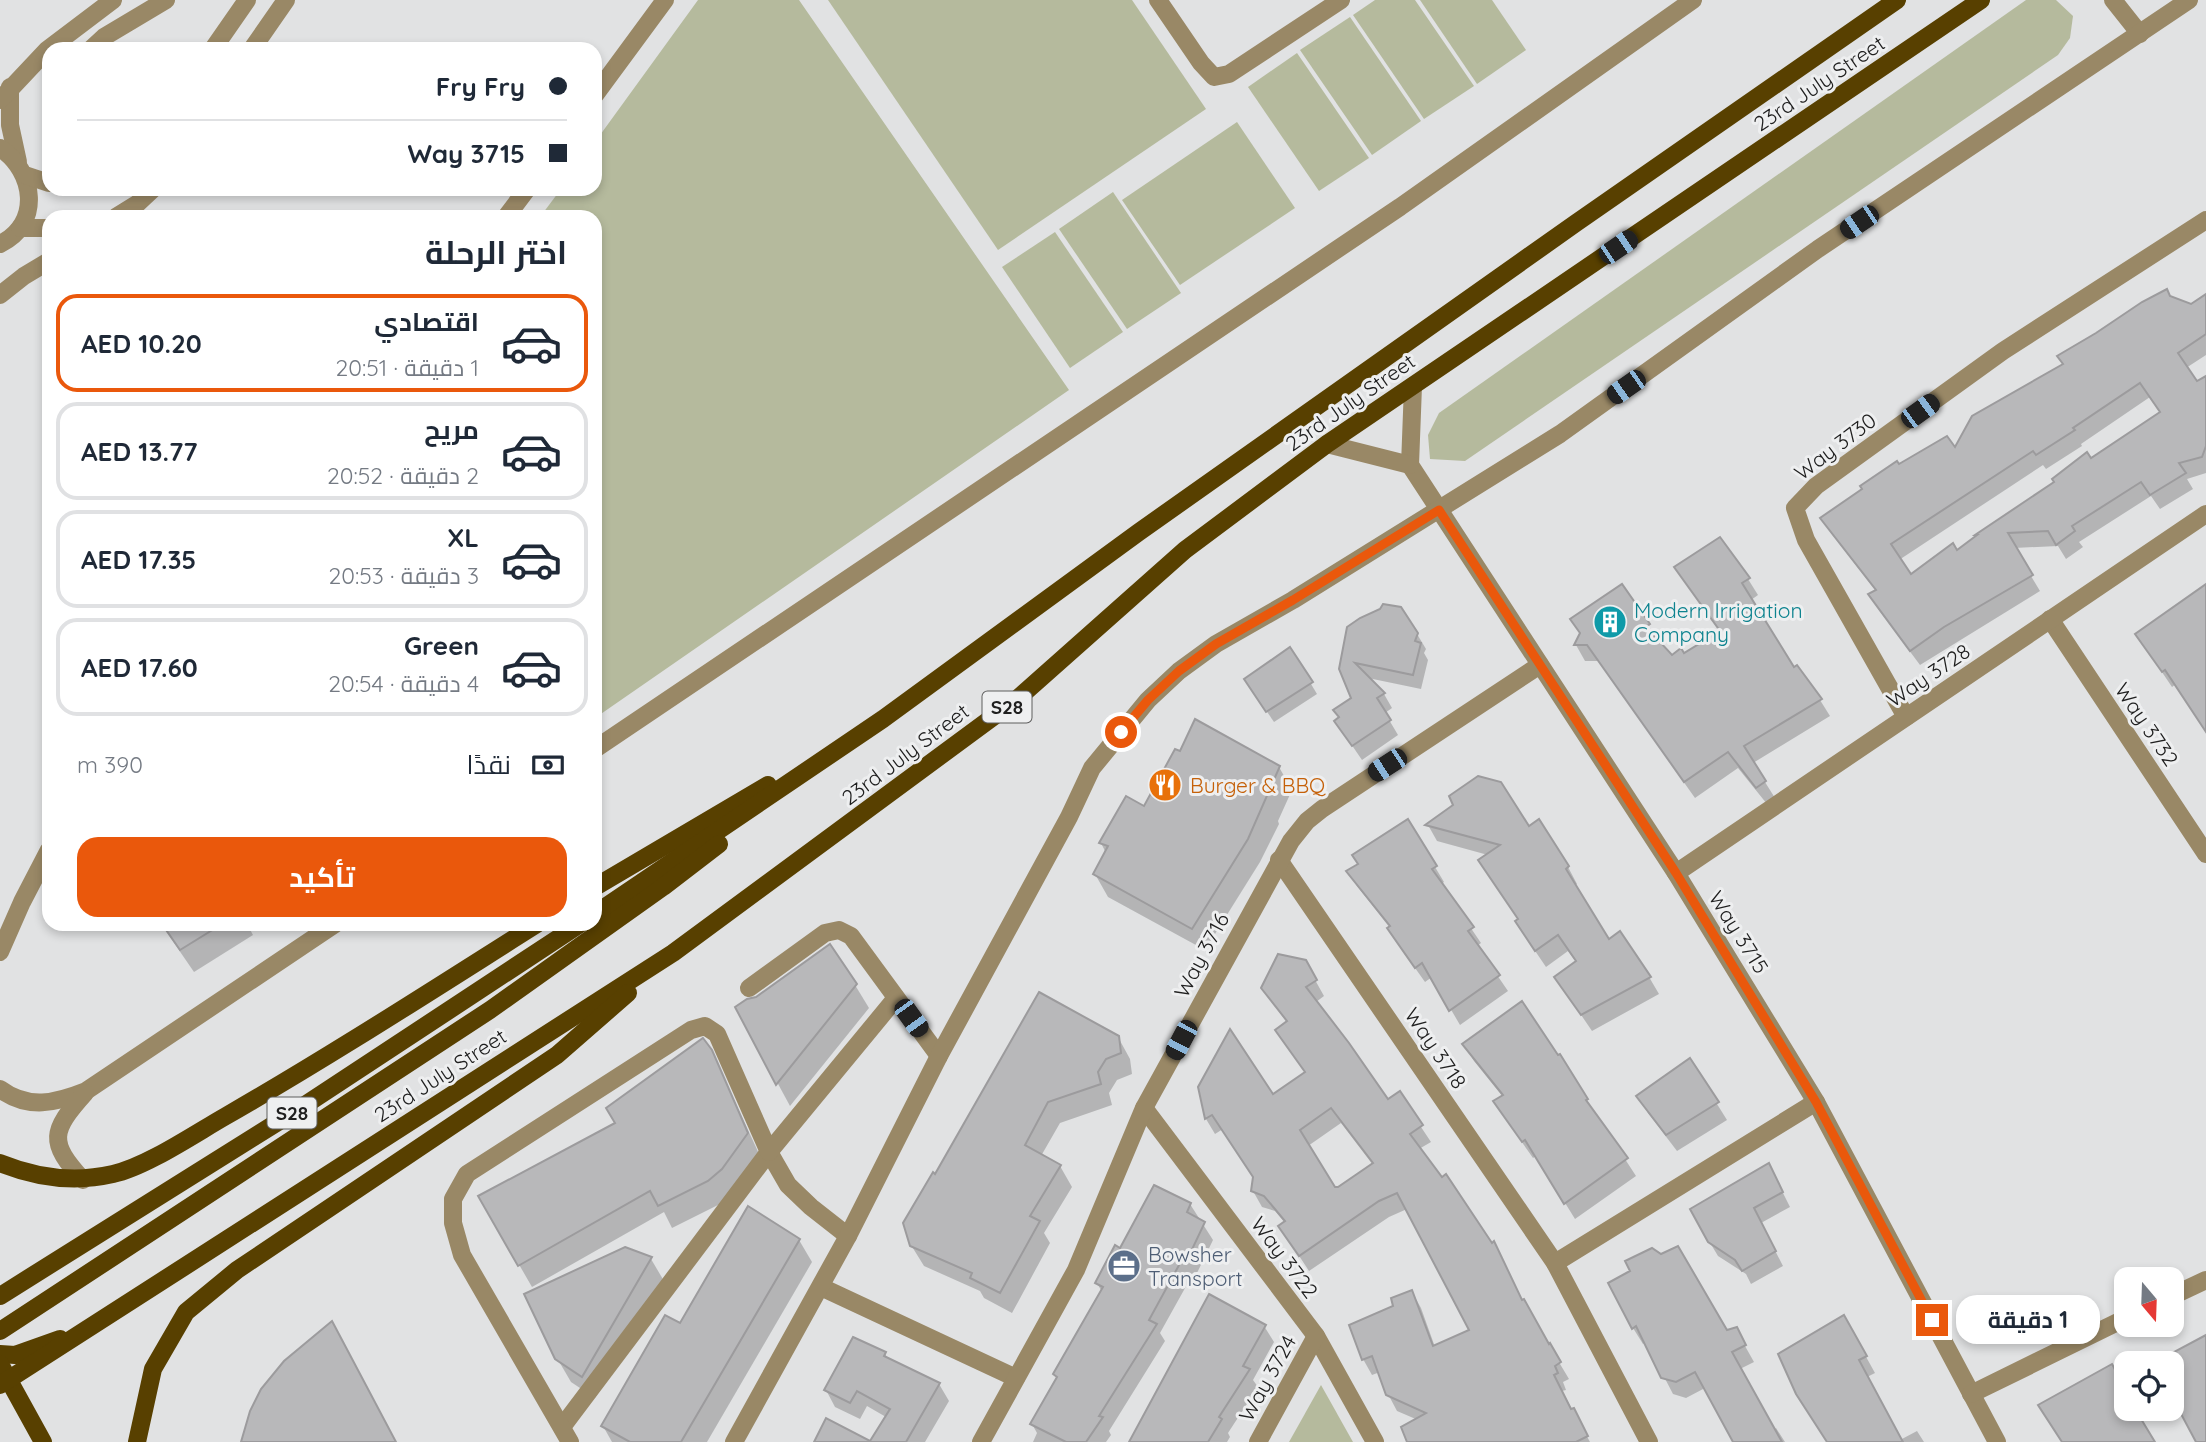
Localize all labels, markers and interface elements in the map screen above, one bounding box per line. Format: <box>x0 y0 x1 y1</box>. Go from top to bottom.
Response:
street label: 23rd July Street <box>1749 30 1889 136</box>
text: Fry Fry <box>436 70 525 103</box>
text: Way 3715 <box>407 137 525 170</box>
car <box>1836 202 1883 242</box>
car <box>1595 227 1642 267</box>
text: اختر الرحلة <box>425 232 567 272</box>
text: اقتصادي <box>374 305 479 338</box>
icon: car <box>500 312 563 375</box>
text: AED 10.20 <box>81 327 202 360</box>
street label: 23rd July Street <box>1280 348 1420 456</box>
text: 1 دقيقة · 20:51 <box>336 353 479 382</box>
car <box>1603 366 1650 408</box>
car <box>1897 390 1944 432</box>
street label: Way 3730 <box>1789 407 1881 485</box>
text: مريح <box>424 413 479 446</box>
icon: car <box>500 420 563 483</box>
text: AED 13.77 <box>81 435 197 468</box>
text: 2 دقيقة · 20:52 <box>327 461 479 490</box>
text: XL <box>447 521 479 554</box>
icon: car <box>500 528 563 591</box>
text: AED 17.35 <box>81 543 196 576</box>
text: 3 دقيقة · 20:53 <box>328 561 479 590</box>
place label: Modern Irrigation Company <box>1634 597 1803 647</box>
building icon: Modern Irrigation Company <box>1591 603 1629 641</box>
text: Green <box>404 629 479 662</box>
icon: car <box>500 636 563 699</box>
street label: Way 3728 <box>1881 638 1975 712</box>
text: AED 17.60 <box>81 651 198 684</box>
text: 4 دقيقة · 20:54 <box>328 669 479 698</box>
street label: Way 3732 <box>2110 677 2184 771</box>
road number: S28 <box>982 692 1032 722</box>
street label: 23rd July Street <box>836 698 974 810</box>
route start <box>1105 716 1137 748</box>
car <box>1364 745 1411 785</box>
icon: cash <box>529 746 567 784</box>
text: نقدًا <box>467 748 511 781</box>
text: 390 m <box>77 750 143 779</box>
restaurant icon: Burger & BBQ <box>1146 766 1184 804</box>
place label: Burger & BBQ <box>1190 772 1326 798</box>
button: تأكيد <box>77 837 567 917</box>
street label: Way 3715 <box>1703 886 1775 978</box>
street label: Way 3716 <box>1168 908 1234 1002</box>
car <box>891 995 932 1041</box>
street label: Way 3718 <box>1399 1002 1473 1094</box>
car <box>1162 1017 1201 1063</box>
street label: 23rd July Street <box>369 1023 511 1127</box>
road number: S28 <box>268 1098 316 1128</box>
street label: Way 3722 <box>1246 1211 1324 1303</box>
place label: Bowsher Transport <box>1148 1241 1243 1291</box>
office icon: Bowsher Transport <box>1105 1247 1143 1285</box>
north arrow <box>2114 1267 2184 1337</box>
map controls <box>2114 1267 2184 1421</box>
callout: 1 دقيقة <box>1956 1296 2100 1344</box>
route end <box>1916 1304 1948 1336</box>
text: 1 دقيقة <box>1988 1305 2068 1334</box>
street label: Way 3724 <box>1233 1330 1301 1426</box>
button: locate <box>2114 1351 2184 1421</box>

